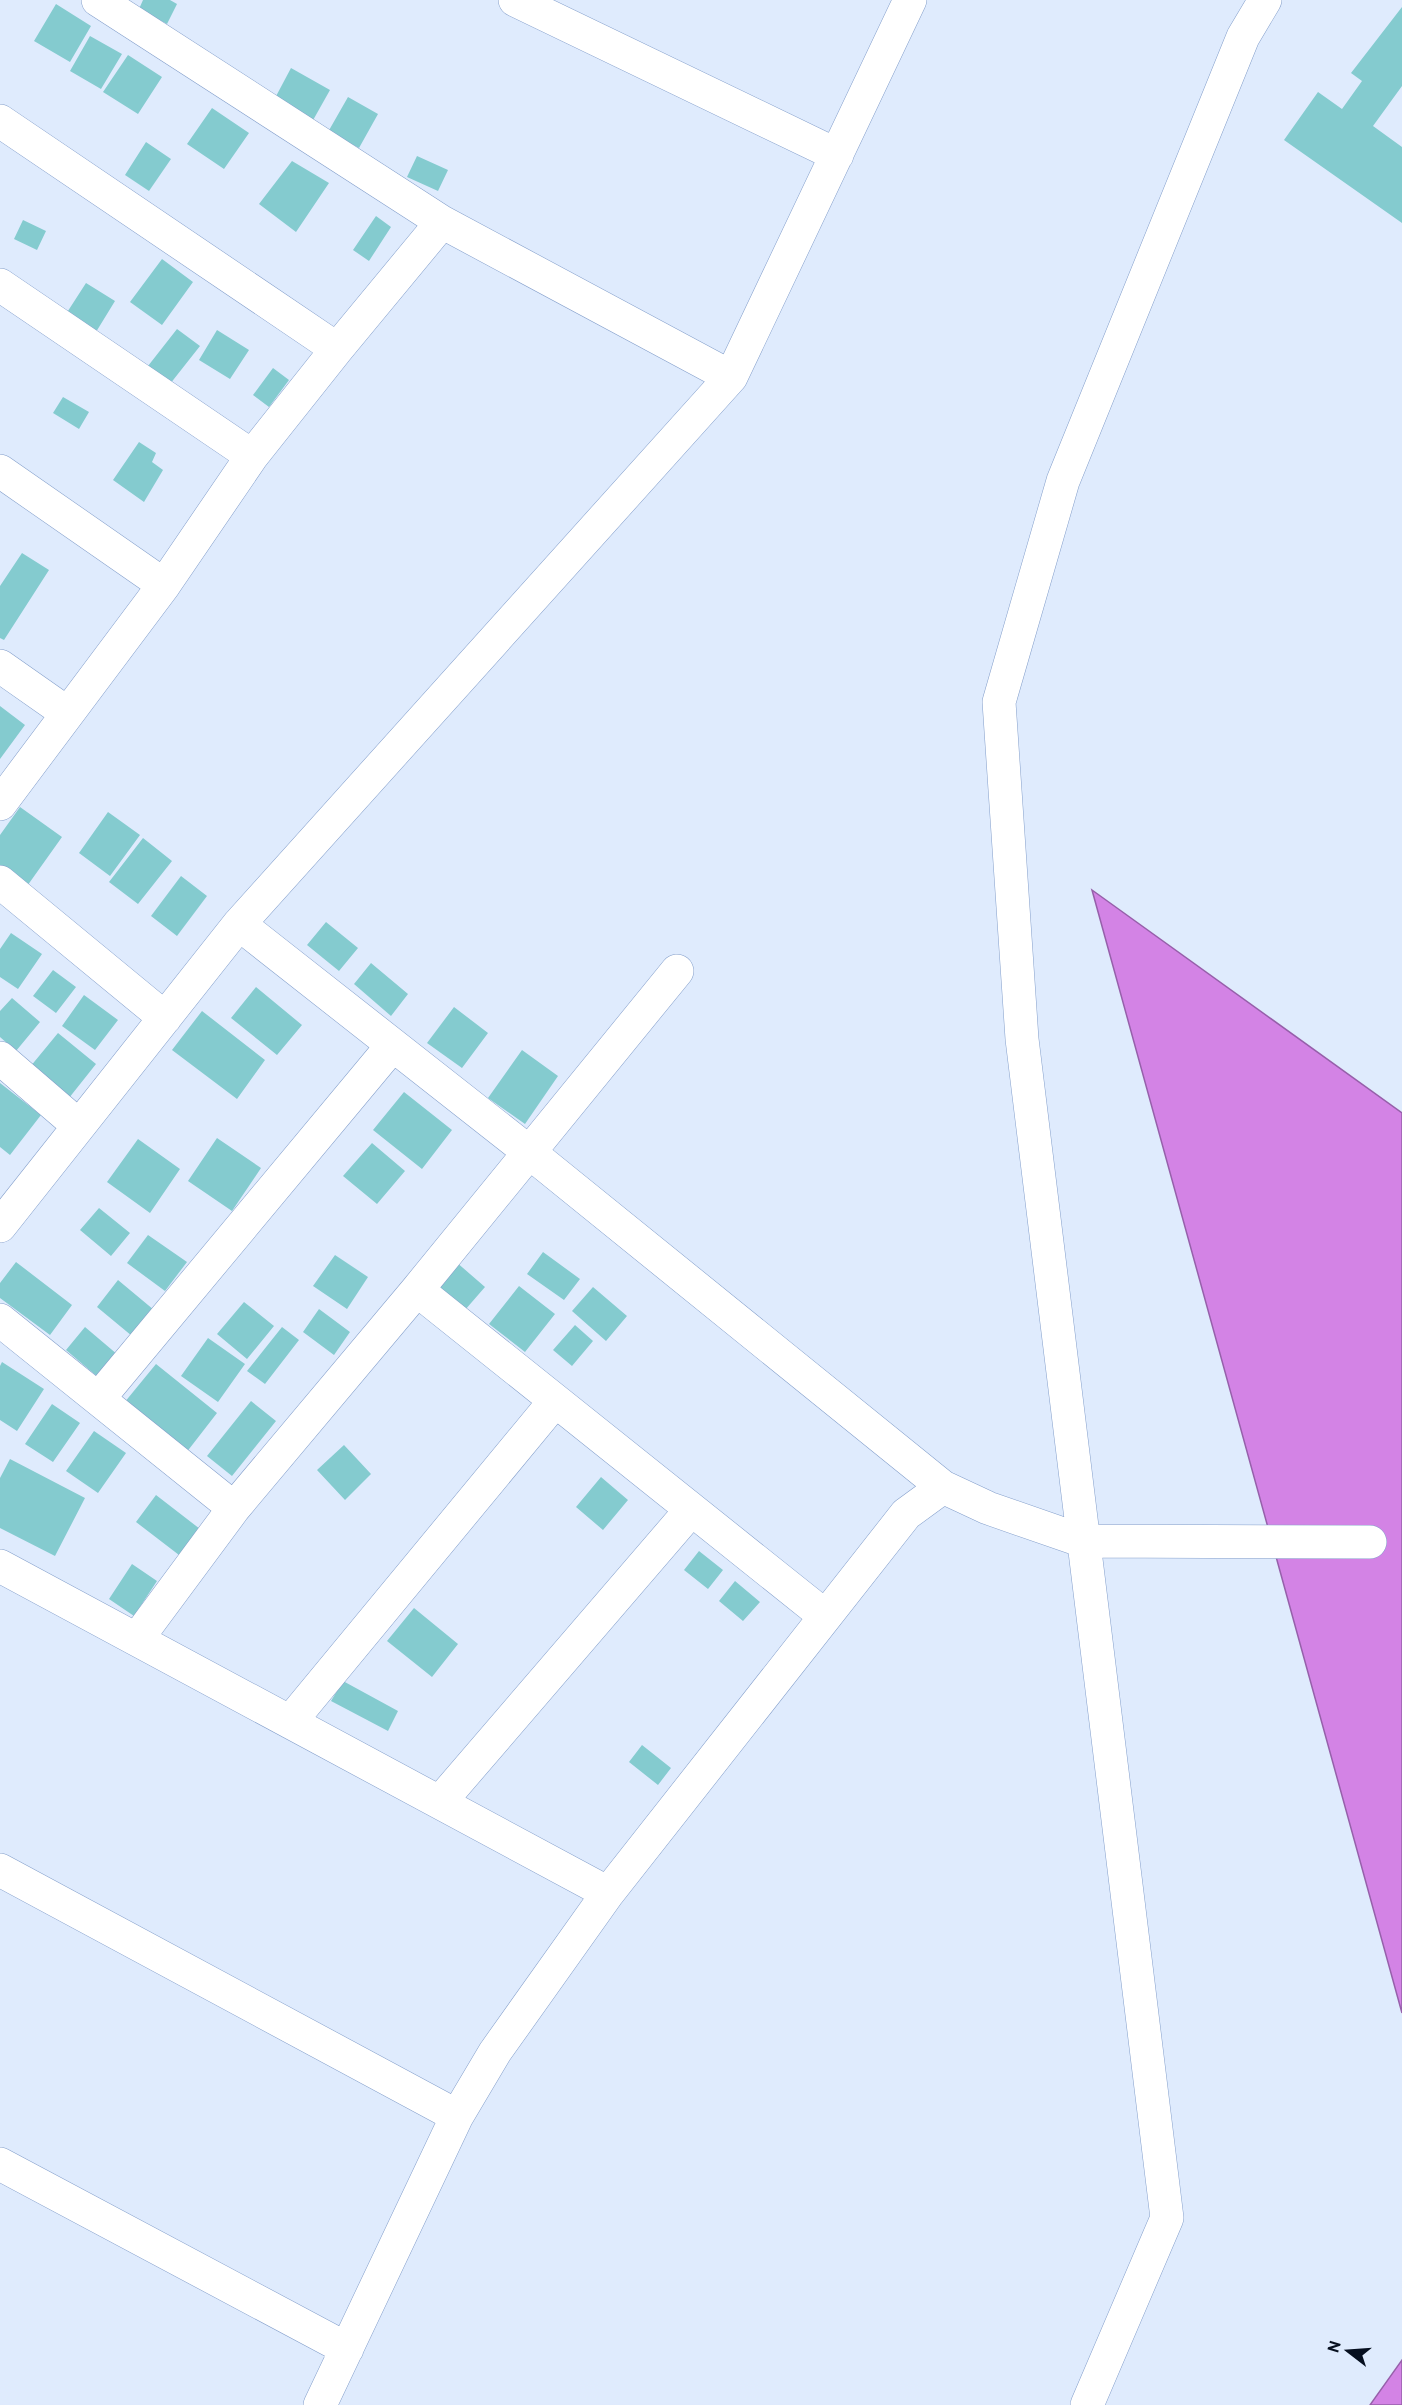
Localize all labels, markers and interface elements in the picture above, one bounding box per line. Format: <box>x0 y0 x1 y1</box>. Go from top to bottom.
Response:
north arrow <box>1318 2321 1378 2381</box>
text: N <box>1324 2339 1347 2356</box>

